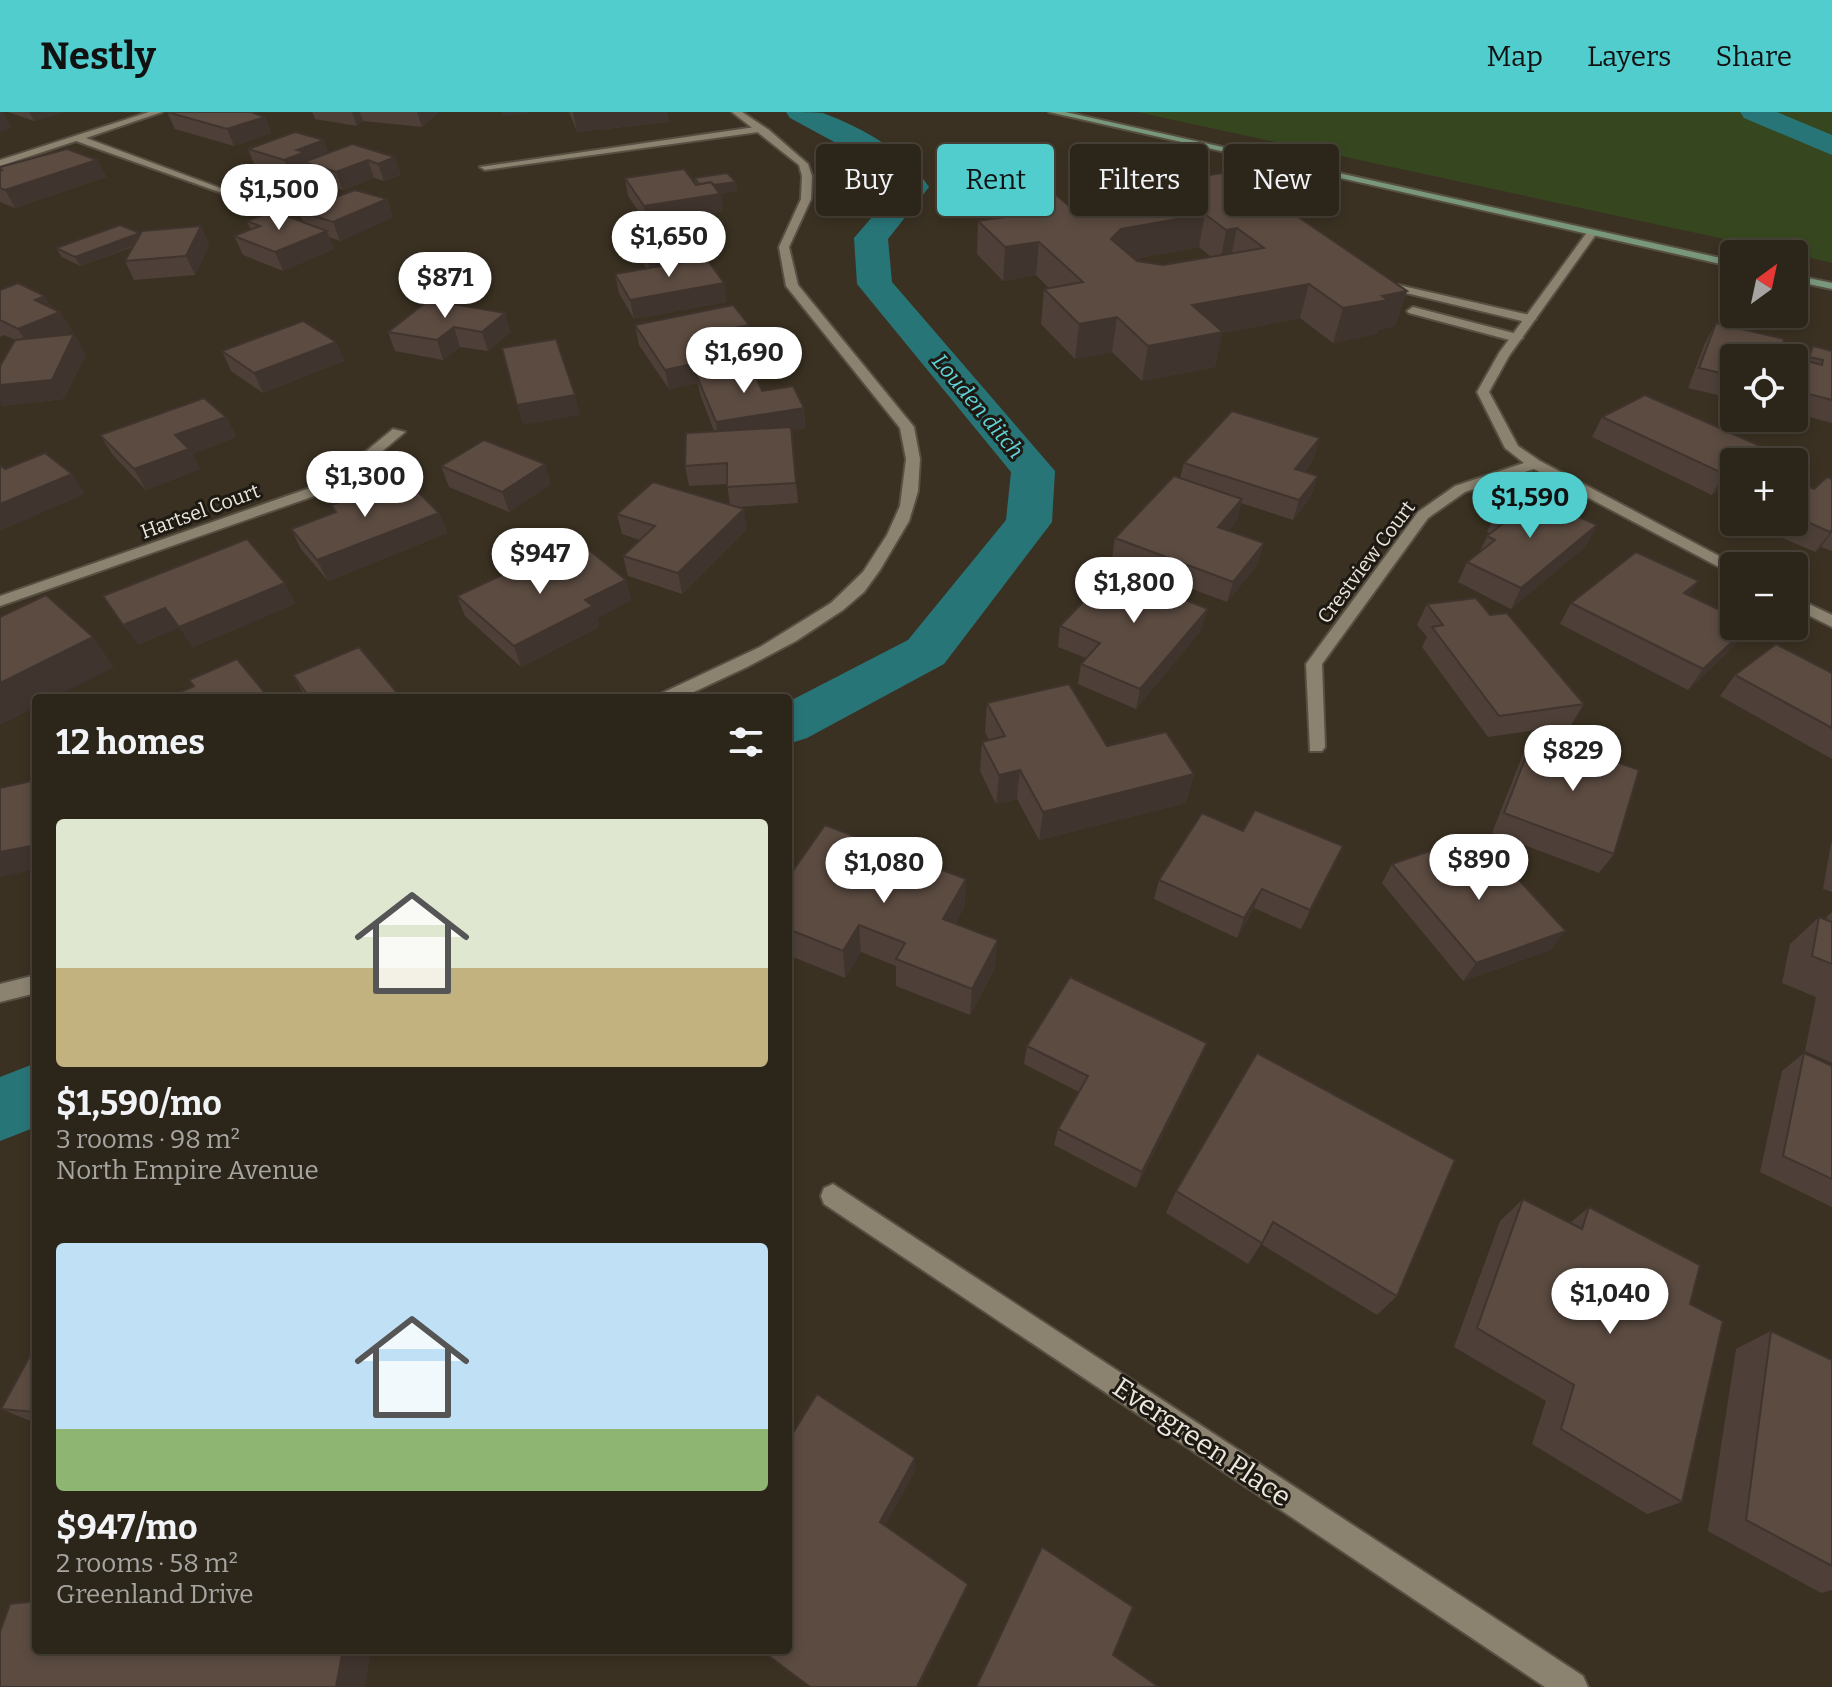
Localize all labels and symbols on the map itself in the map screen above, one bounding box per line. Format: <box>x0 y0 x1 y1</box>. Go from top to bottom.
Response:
pin: $1,500 <box>214 164 344 232</box>
pin: $1,650 <box>604 211 734 279</box>
north arrow <box>1720 240 1808 328</box>
pin: $871 <box>398 252 492 320</box>
pin: $1,690 <box>679 327 809 395</box>
water label: Louden ditch <box>926 348 1030 464</box>
pin: $1,300 <box>300 451 430 519</box>
pin: $1,590 <box>1465 472 1595 540</box>
street label: Hartsel Court <box>137 478 263 544</box>
street label: Crestview Court <box>1312 496 1420 628</box>
pin: $947 <box>493 528 587 596</box>
pin: $1,800 <box>1069 557 1199 625</box>
pin: $829 <box>1526 725 1620 793</box>
pin: $890 <box>1432 834 1526 902</box>
pin: $1,080 <box>819 837 949 905</box>
pin: $1,040 <box>1545 1268 1675 1336</box>
street label: Evergreen Place <box>1107 1370 1297 1514</box>

